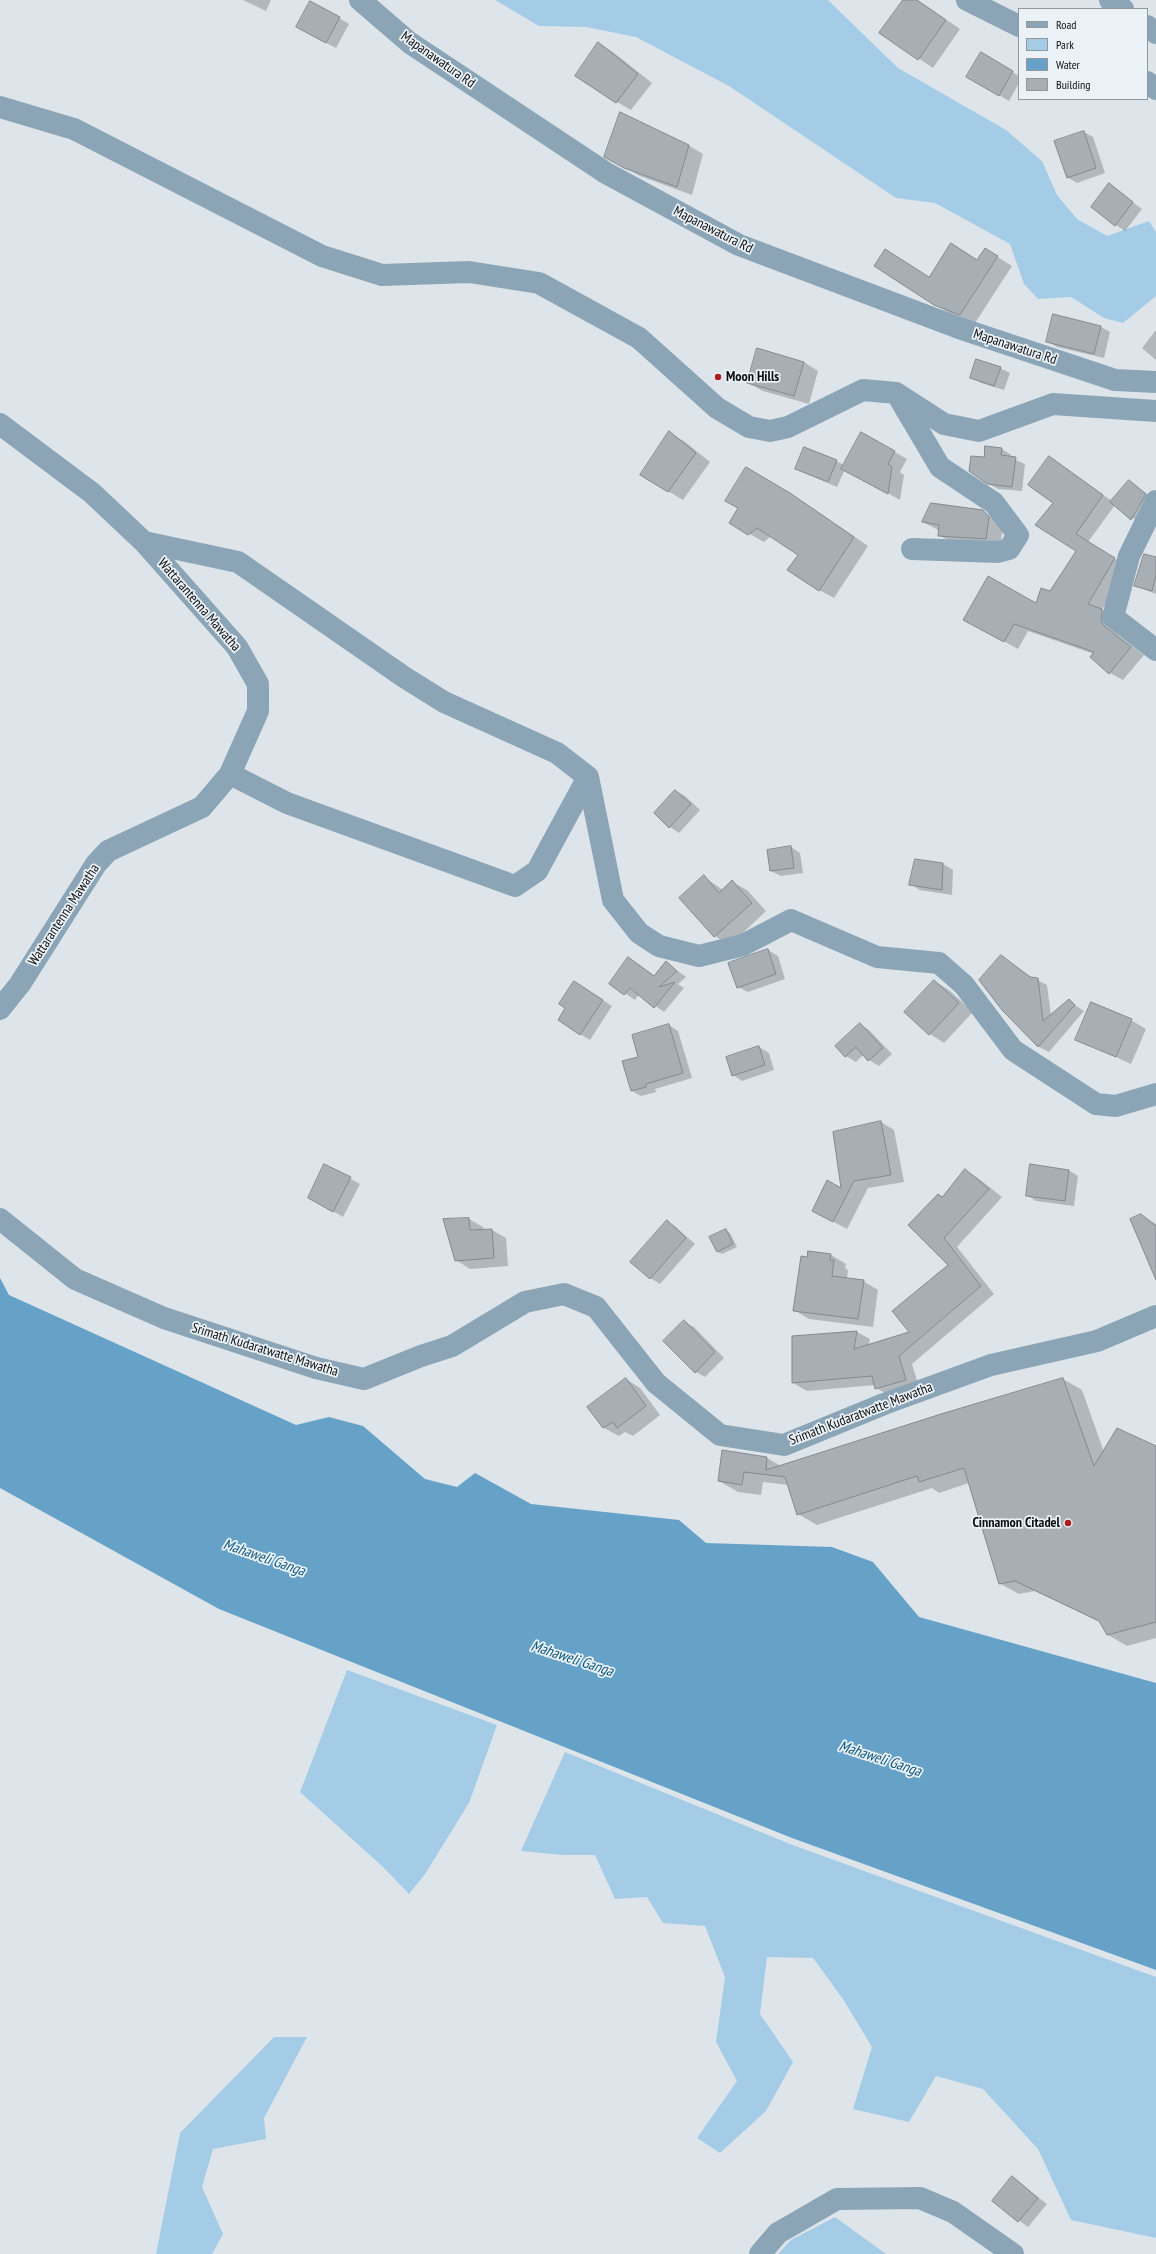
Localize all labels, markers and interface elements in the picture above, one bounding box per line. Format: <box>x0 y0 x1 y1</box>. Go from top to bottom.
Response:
legend <box>1018 8 1148 100</box>
text: Road <box>1056 17 1076 32</box>
street label: Mapanawatura Rd <box>398 28 478 92</box>
text: Park <box>1056 37 1074 52</box>
text: Water <box>1056 57 1080 72</box>
text: Building <box>1056 77 1091 92</box>
street label: Mapanawatura Rd <box>670 203 756 257</box>
street label: Mapanawatura Rd <box>971 326 1059 368</box>
place label: Moon Hills <box>726 369 779 385</box>
marker: Moon Hills <box>713 372 723 382</box>
street label: Wattarantenna Mawatha <box>154 555 244 655</box>
street label: Wattarantenna Mawatha <box>25 861 103 969</box>
street label: Srimath Kudaratwatte Mawatha <box>190 1320 340 1380</box>
street label: Srimath Kudaratwatte Mawatha <box>787 1379 935 1449</box>
place label: Cinnamon Citadel <box>972 1515 1060 1531</box>
marker: Cinnamon Citadel <box>1063 1518 1073 1528</box>
water label: Mahaweli Ganga <box>221 1536 307 1580</box>
water label: Mahaweli Ganga <box>529 1637 615 1681</box>
water label: Mahaweli Ganga <box>837 1737 923 1781</box>

